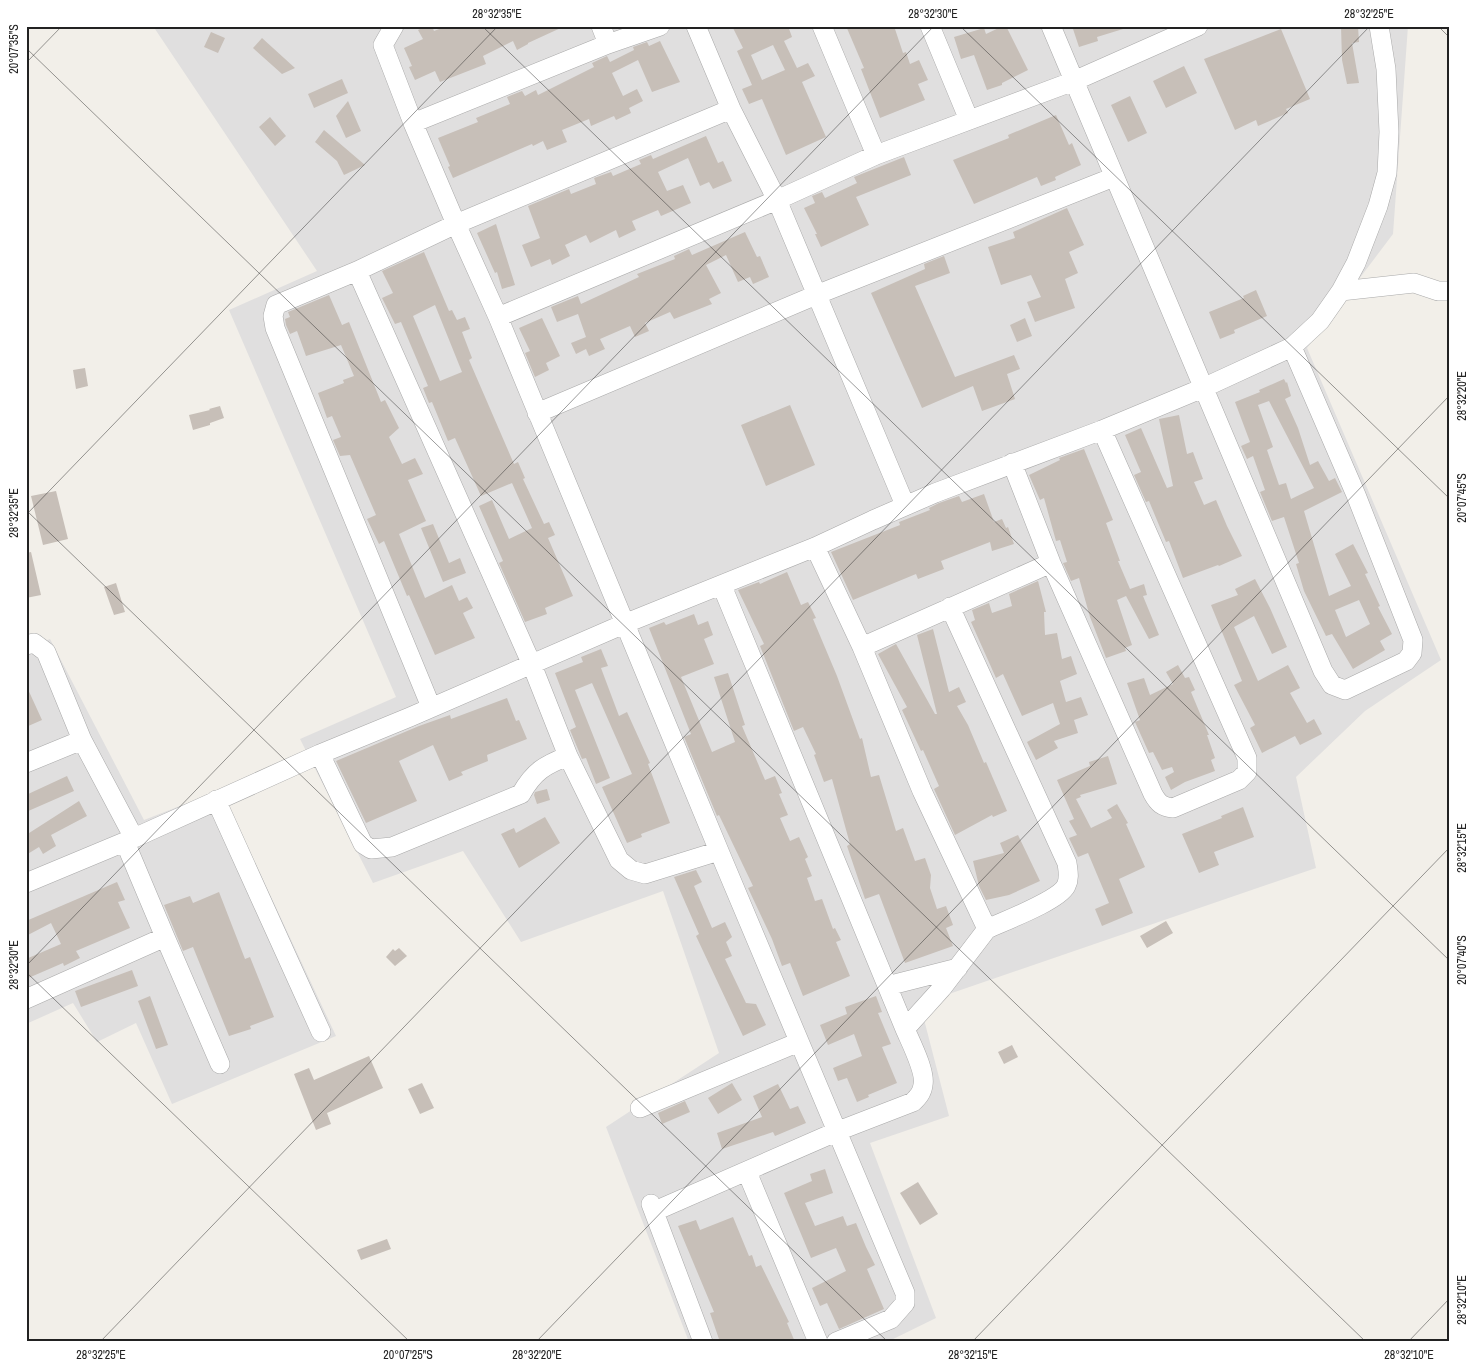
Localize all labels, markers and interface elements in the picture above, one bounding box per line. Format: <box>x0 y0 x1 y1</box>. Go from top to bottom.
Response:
text: 28°32'35"E <box>472 6 522 22</box>
text: 28°32'30"E <box>908 6 958 22</box>
text: 28°32'25"E <box>1344 6 1394 22</box>
text: 20°07'35"S <box>6 24 22 74</box>
text: 28°32'20"E <box>1454 371 1470 421</box>
text: 20°07'45"S <box>1454 473 1470 523</box>
text: 28°32'35"E <box>6 488 22 538</box>
text: 28°32'15"E <box>1454 823 1470 873</box>
text: 20°07'40"S <box>1454 935 1470 985</box>
text: 28°32'30"E <box>6 940 22 990</box>
text: 28°32'10"E <box>1454 1275 1470 1325</box>
text: 28°32'25"E <box>76 1347 126 1363</box>
text: 20°07'25"S <box>383 1347 433 1363</box>
text: 28°32'20"E <box>512 1347 562 1363</box>
text: 28°32'15"E <box>948 1347 998 1363</box>
text: 28°32'10"E <box>1384 1347 1434 1363</box>

